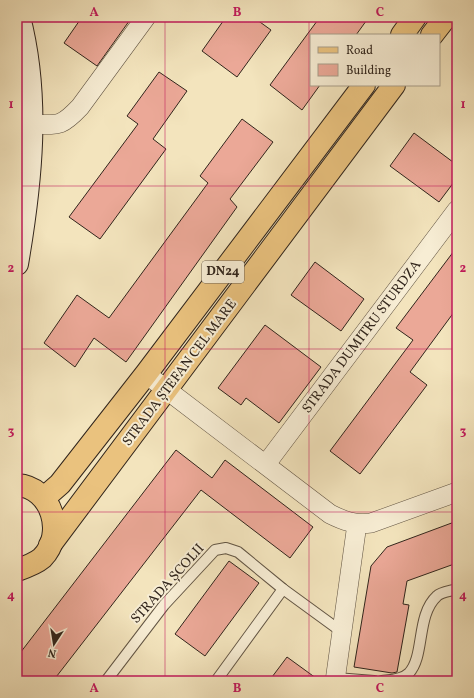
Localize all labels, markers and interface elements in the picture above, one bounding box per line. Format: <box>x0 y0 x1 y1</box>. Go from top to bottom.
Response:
text: A <box>89 4 99 22</box>
text: B <box>233 4 242 22</box>
text: C <box>376 4 384 22</box>
legend <box>310 34 440 86</box>
text: Road <box>346 43 373 59</box>
text: Building <box>346 63 391 79</box>
text: 1 <box>8 96 14 114</box>
text: 1 <box>460 96 466 114</box>
street label: STRADA DUMITRU STURDZA <box>298 256 426 417</box>
text: 2 <box>8 260 15 278</box>
text: 2 <box>460 260 467 278</box>
road number: DN24 <box>202 261 244 283</box>
street label: STRADA ȘTEFAN CEL MARE <box>118 296 242 450</box>
text: 3 <box>8 423 15 441</box>
text: 3 <box>460 423 467 441</box>
street label: STRADA ȘCOLII <box>127 540 209 628</box>
text: 4 <box>7 587 15 605</box>
text: 4 <box>459 587 467 605</box>
north arrow <box>34 624 74 664</box>
text: N <box>47 644 58 660</box>
text: A <box>89 680 99 698</box>
text: B <box>233 680 242 698</box>
text: C <box>376 680 384 698</box>

